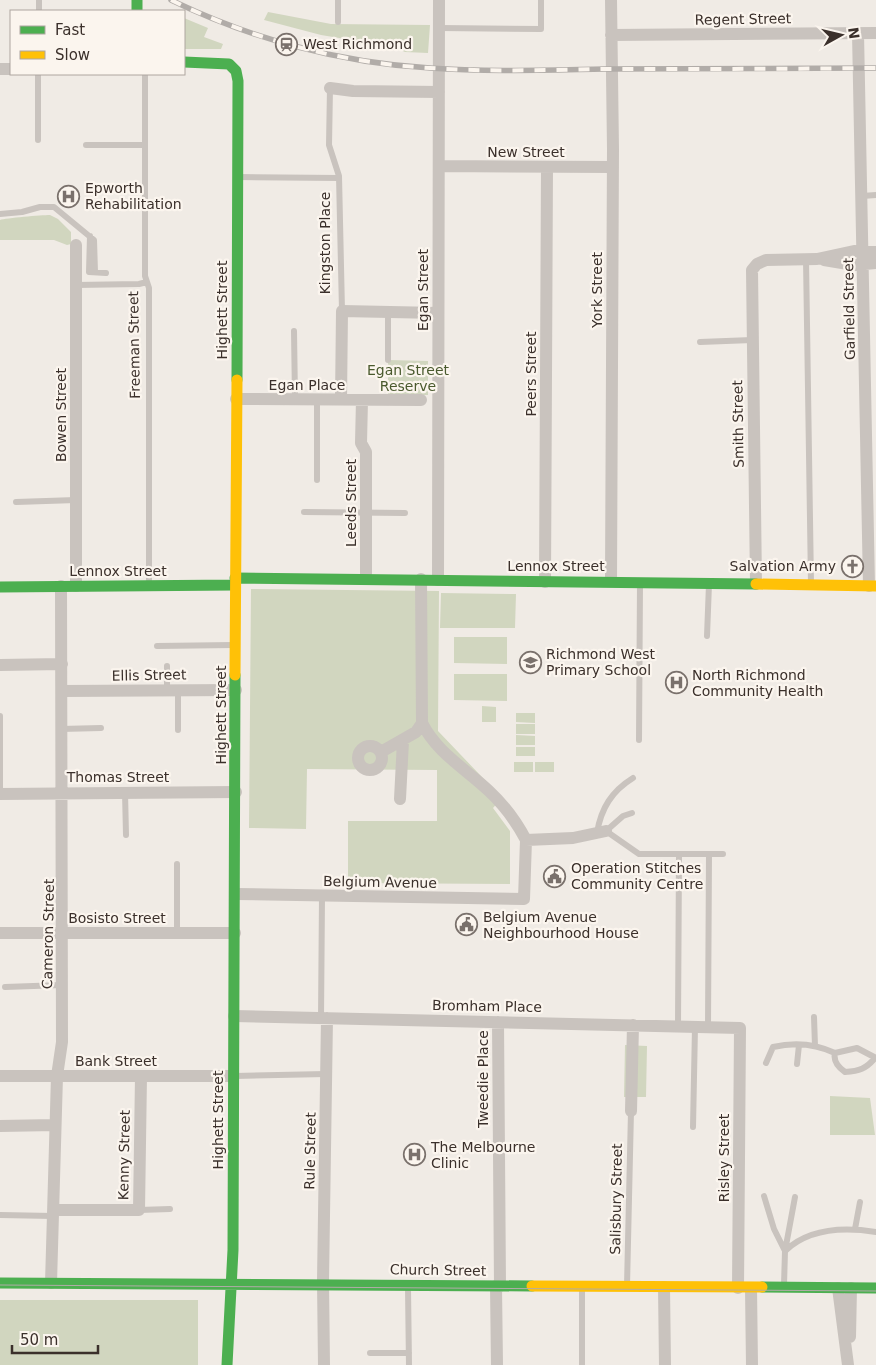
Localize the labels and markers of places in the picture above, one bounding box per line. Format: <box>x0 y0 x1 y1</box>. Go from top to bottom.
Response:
station icon: West Richmond <box>275 32 299 56</box>
place label: West Richmond <box>303 36 412 52</box>
place label: Epworth Rehabilitation <box>85 180 182 212</box>
hospital icon: Epworth Rehabilitation <box>57 184 81 208</box>
church icon: Salvation Army <box>840 554 864 578</box>
place label: Salvation Army <box>730 558 836 574</box>
place label: Richmond West Primary School <box>546 646 656 678</box>
school or university icon: Richmond West Primary School <box>518 650 542 674</box>
place label: North Richmond Community Health <box>692 667 823 699</box>
hospital icon: North Richmond Community Health <box>664 671 688 695</box>
place label: Operation Stitches Community Centre <box>571 860 703 892</box>
public building icon: Operation Stitches Community Centre <box>543 864 567 888</box>
place label: Belgium Avenue Neighbourhood House <box>483 909 639 941</box>
public building icon: Belgium Avenue Neighbourhood House <box>455 913 479 937</box>
place label: The Melbourne Clinic <box>430 1139 535 1171</box>
hospital icon: The Melbourne Clinic <box>403 1143 427 1167</box>

